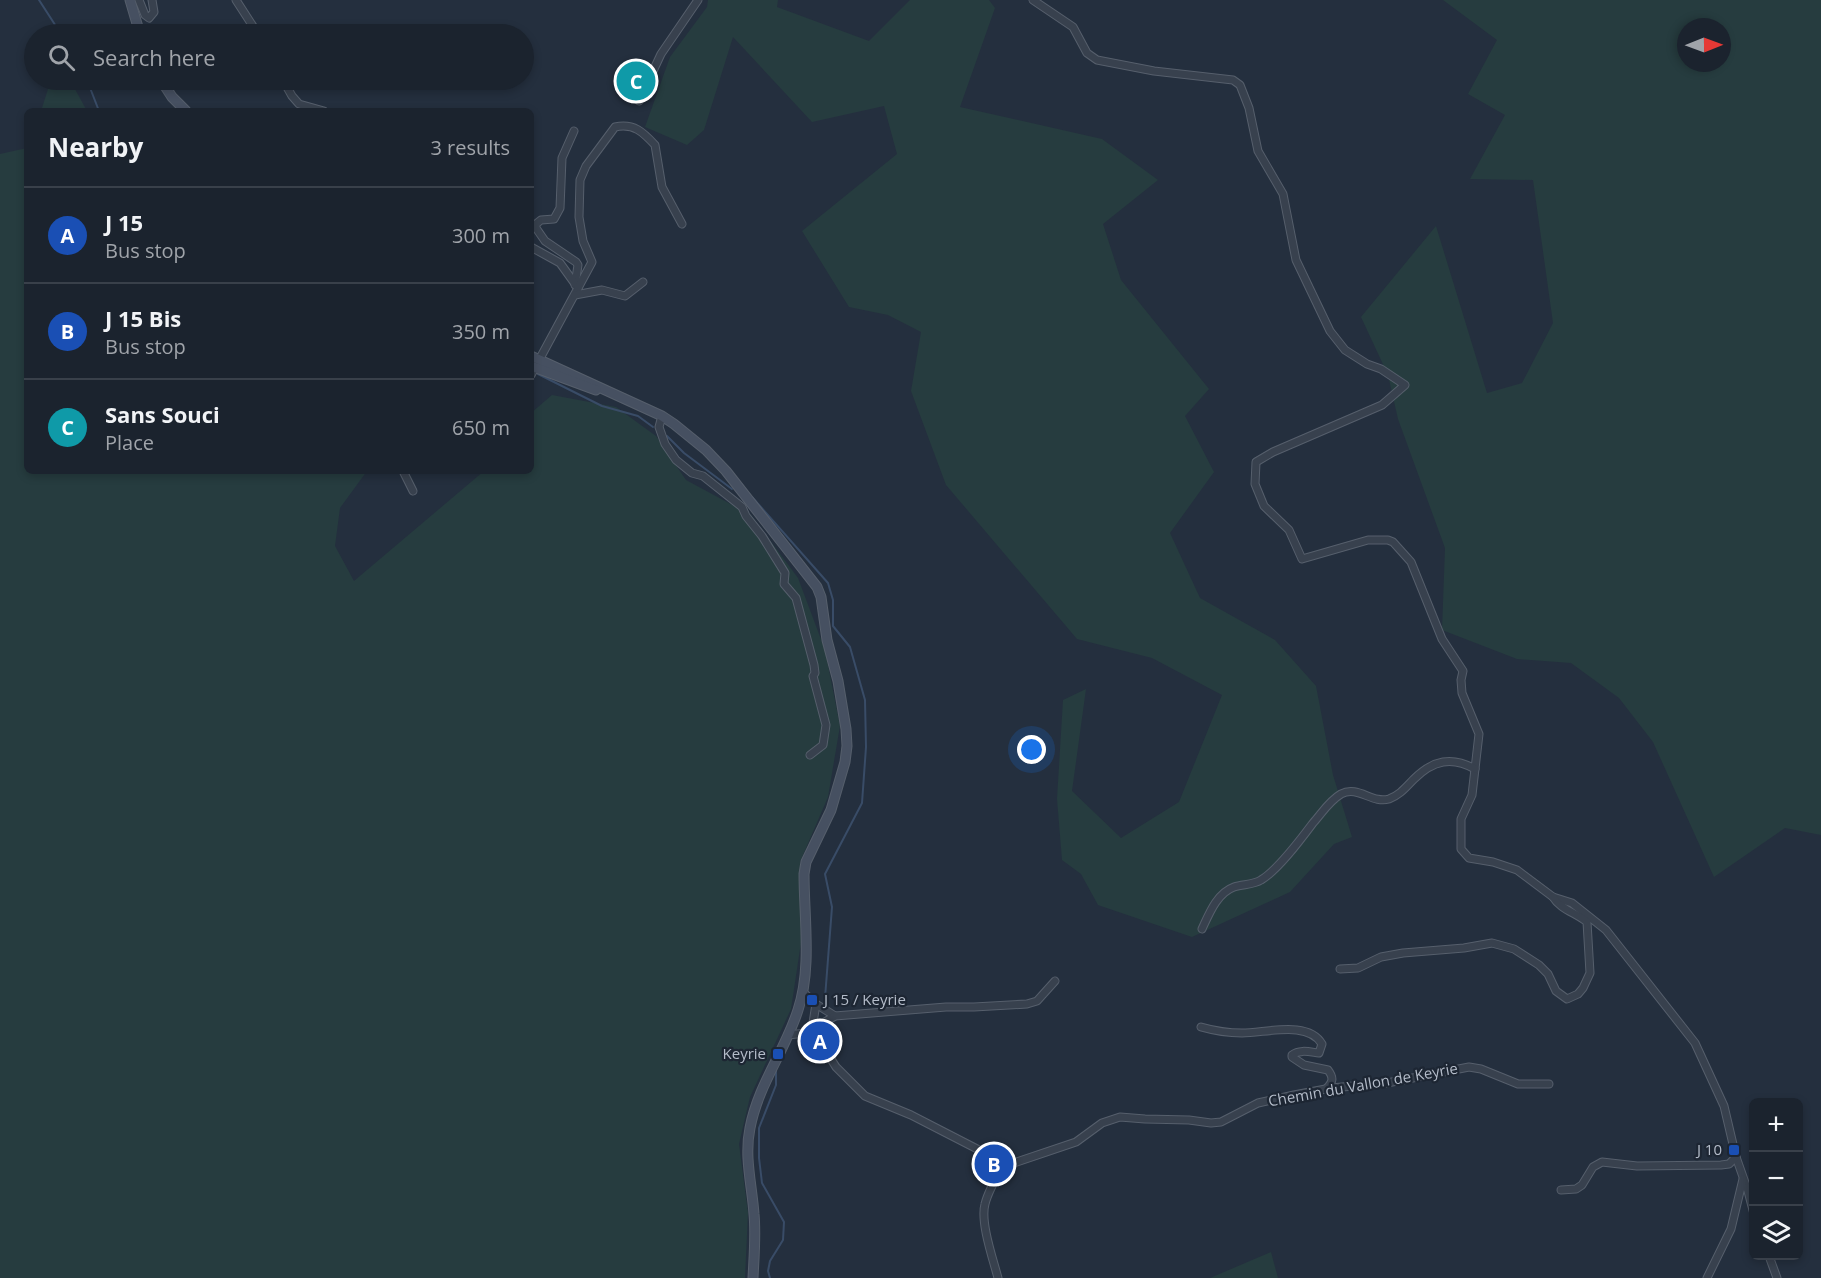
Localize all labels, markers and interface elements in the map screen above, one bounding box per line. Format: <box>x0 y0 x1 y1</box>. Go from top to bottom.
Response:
north arrow <box>1677 18 1731 72</box>
search box <box>24 24 534 90</box>
icon: search <box>45 41 78 74</box>
text: Search here <box>93 42 216 72</box>
pin: C <box>616 58 656 104</box>
text: Nearby <box>48 129 143 165</box>
text: 3 results <box>430 134 510 161</box>
text: J 15 <box>105 207 143 237</box>
text: A <box>61 222 74 249</box>
text: 300 m <box>452 222 510 249</box>
text: Bus stop <box>105 237 186 264</box>
text: J 15 Bis <box>105 303 181 333</box>
text: B <box>61 318 74 345</box>
text: 350 m <box>452 318 510 345</box>
text: Bus stop <box>105 333 186 360</box>
text: Sans Souci <box>105 399 220 429</box>
text: C <box>61 414 74 441</box>
text: 650 m <box>452 414 510 441</box>
text: Place <box>105 429 154 456</box>
your location <box>1017 735 1046 764</box>
place label: J 15 / Keyrie <box>822 989 906 1009</box>
marker: J 15 / Keyrie <box>805 993 819 1007</box>
pin: A <box>800 1018 840 1064</box>
place label: Keyrie <box>723 1043 766 1063</box>
marker: Keyrie <box>771 1047 785 1061</box>
street label: Chemin du Vallon de Keyrie <box>1267 1057 1459 1111</box>
map controls <box>1749 1098 1803 1260</box>
button: + <box>1749 1098 1803 1152</box>
place label: J 10 <box>1695 1139 1722 1159</box>
pin: B <box>974 1142 1014 1186</box>
marker: J 10 <box>1727 1143 1741 1157</box>
button: − <box>1749 1152 1803 1206</box>
button: layers <box>1749 1206 1803 1260</box>

